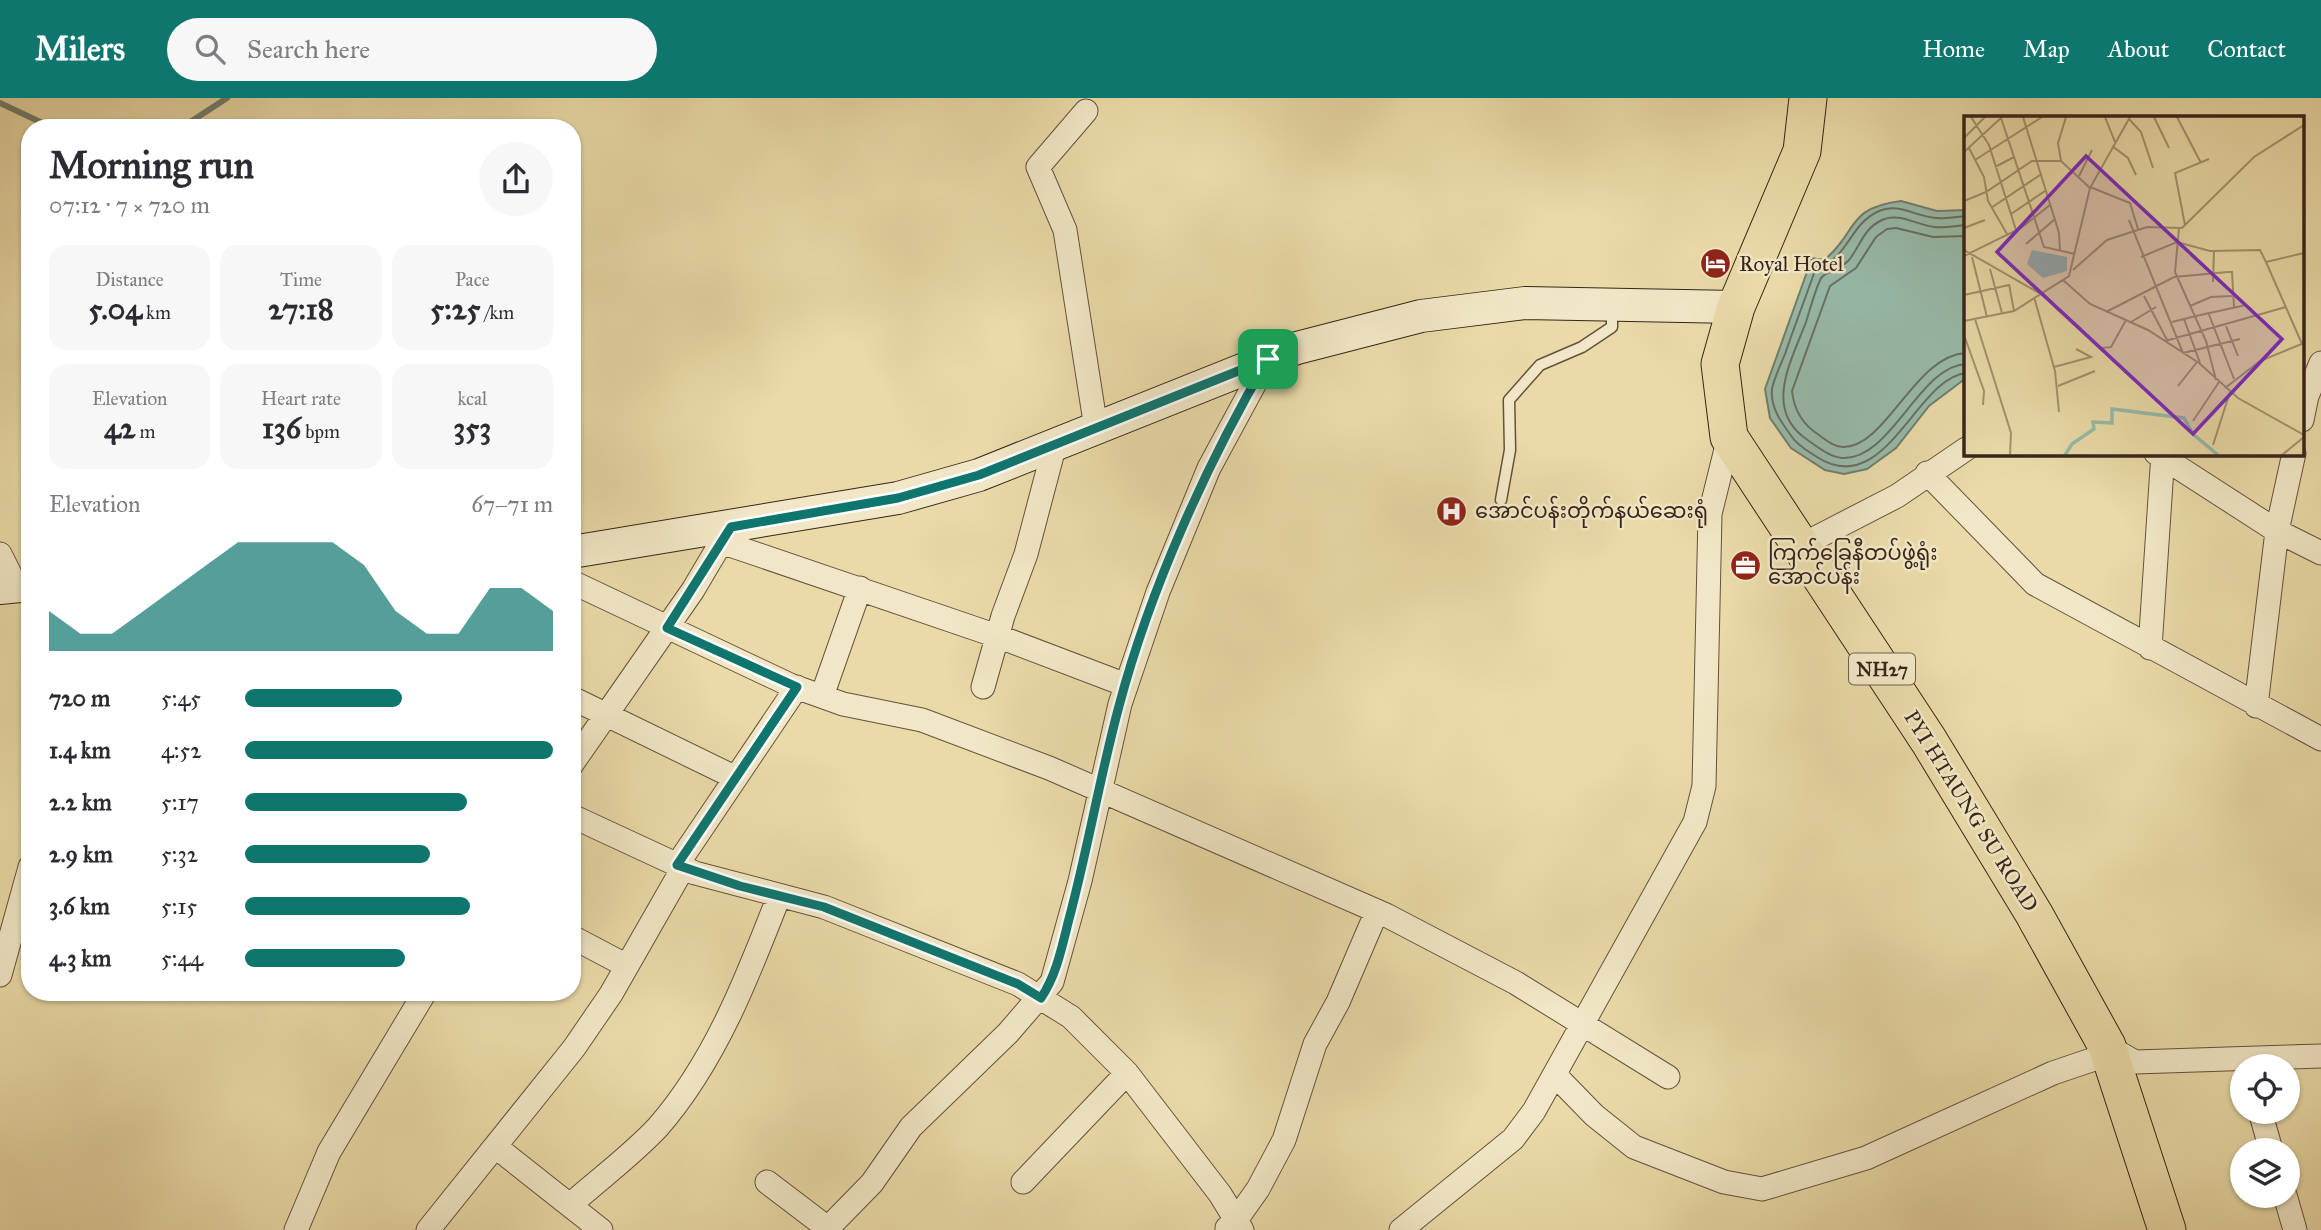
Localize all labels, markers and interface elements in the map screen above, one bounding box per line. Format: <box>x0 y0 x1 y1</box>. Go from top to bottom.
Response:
search box <box>167 18 657 81</box>
text: Milers <box>35 29 125 69</box>
icon: search <box>191 30 229 68</box>
text: Search here <box>247 33 370 65</box>
text: Home <box>1922 34 1985 64</box>
text: Map <box>2023 34 2070 64</box>
text: About <box>2108 34 2169 64</box>
text: Contact <box>2207 34 2286 64</box>
inset map <box>1964 116 2304 455</box>
text: Morning run <box>49 142 254 188</box>
button: share <box>479 142 553 216</box>
text: 07:12 · 7 × 720 m <box>49 191 210 219</box>
hotel icon: Royal Hotel <box>1699 247 1733 281</box>
place label: Royal Hotel <box>1739 251 1844 277</box>
text: Distance <box>96 268 164 291</box>
text: Time <box>280 268 322 291</box>
text: Pace <box>455 268 490 291</box>
text: 5.04 <box>88 291 142 327</box>
text: 27:18 <box>268 291 334 327</box>
text: 5:25 <box>430 291 480 327</box>
text: km <box>142 301 171 324</box>
text: /km <box>480 301 514 324</box>
pin <box>1238 329 1298 389</box>
icon: arrive <box>1249 340 1287 378</box>
text: Elevation <box>92 387 167 410</box>
text: Heart rate <box>261 387 341 410</box>
text: kcal <box>457 387 487 410</box>
text: 42 <box>104 410 135 446</box>
text: 136 <box>262 410 301 446</box>
text: 353 <box>453 410 491 446</box>
text: m <box>135 420 155 443</box>
text: bpm <box>301 420 340 443</box>
text: Elevation <box>49 490 140 518</box>
text: 67–71 m <box>471 490 553 518</box>
hospital icon: အောင်ပန်းတိုက်နယ်ဆေးရုံ <box>1435 494 1469 528</box>
place label: အောင်ပန်းတိုက်နယ်ဆေးရုံ <box>1475 495 1708 528</box>
place label: ကြက်ခြေနီတပ်ဖွဲ့ရုံး အောင်ပန်း <box>1768 537 1937 594</box>
office icon: ကြက်ခြေနီတပ်ဖွဲ့ရုံး အောင်ပန်း <box>1728 548 1762 582</box>
road number: NH27 <box>1849 654 1915 684</box>
text: 720 m <box>49 684 110 712</box>
text: 5:45 <box>161 684 201 712</box>
street label: PYI HTAUNG SU ROAD <box>1898 705 2044 917</box>
text: 1.4 km <box>49 736 111 764</box>
text: 4:52 <box>161 736 202 764</box>
text: 2.2 km <box>49 788 112 816</box>
text: 5:17 <box>161 788 199 816</box>
text: 2.9 km <box>49 840 113 868</box>
text: 5:32 <box>161 840 198 868</box>
text: 3.6 km <box>49 892 110 920</box>
text: 5:15 <box>161 892 197 920</box>
text: 4.3 km <box>49 944 111 972</box>
text: 5:44 <box>161 944 203 972</box>
map controls <box>2230 1054 2300 1208</box>
button: locate <box>2230 1054 2300 1124</box>
button: layers <box>2230 1138 2300 1208</box>

